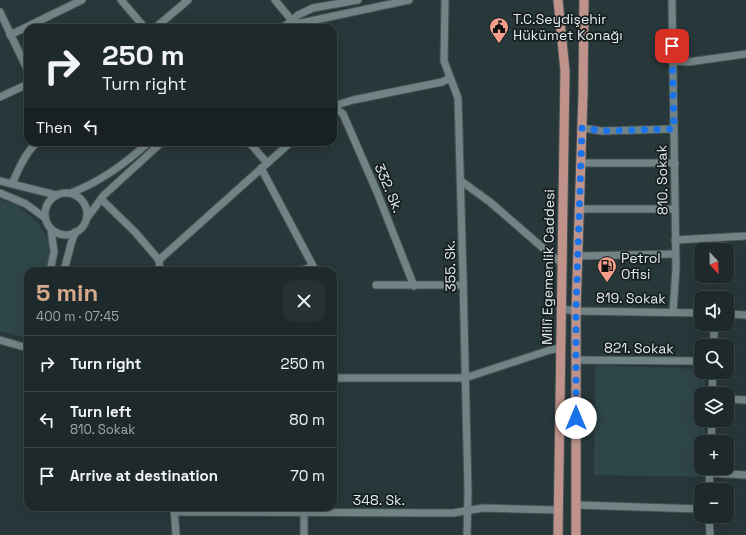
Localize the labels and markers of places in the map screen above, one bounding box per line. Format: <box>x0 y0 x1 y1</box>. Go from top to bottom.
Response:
place label: T.C.Seydişehir Hükümet Konağı <box>513 10 623 44</box>
public building icon: T.C.Seydişehir Hükümet Konağı <box>488 16 510 44</box>
pin <box>655 29 689 63</box>
place label: Petrol Ofisi <box>621 249 661 283</box>
fuel station icon: Petrol Ofisi <box>596 255 618 283</box>

